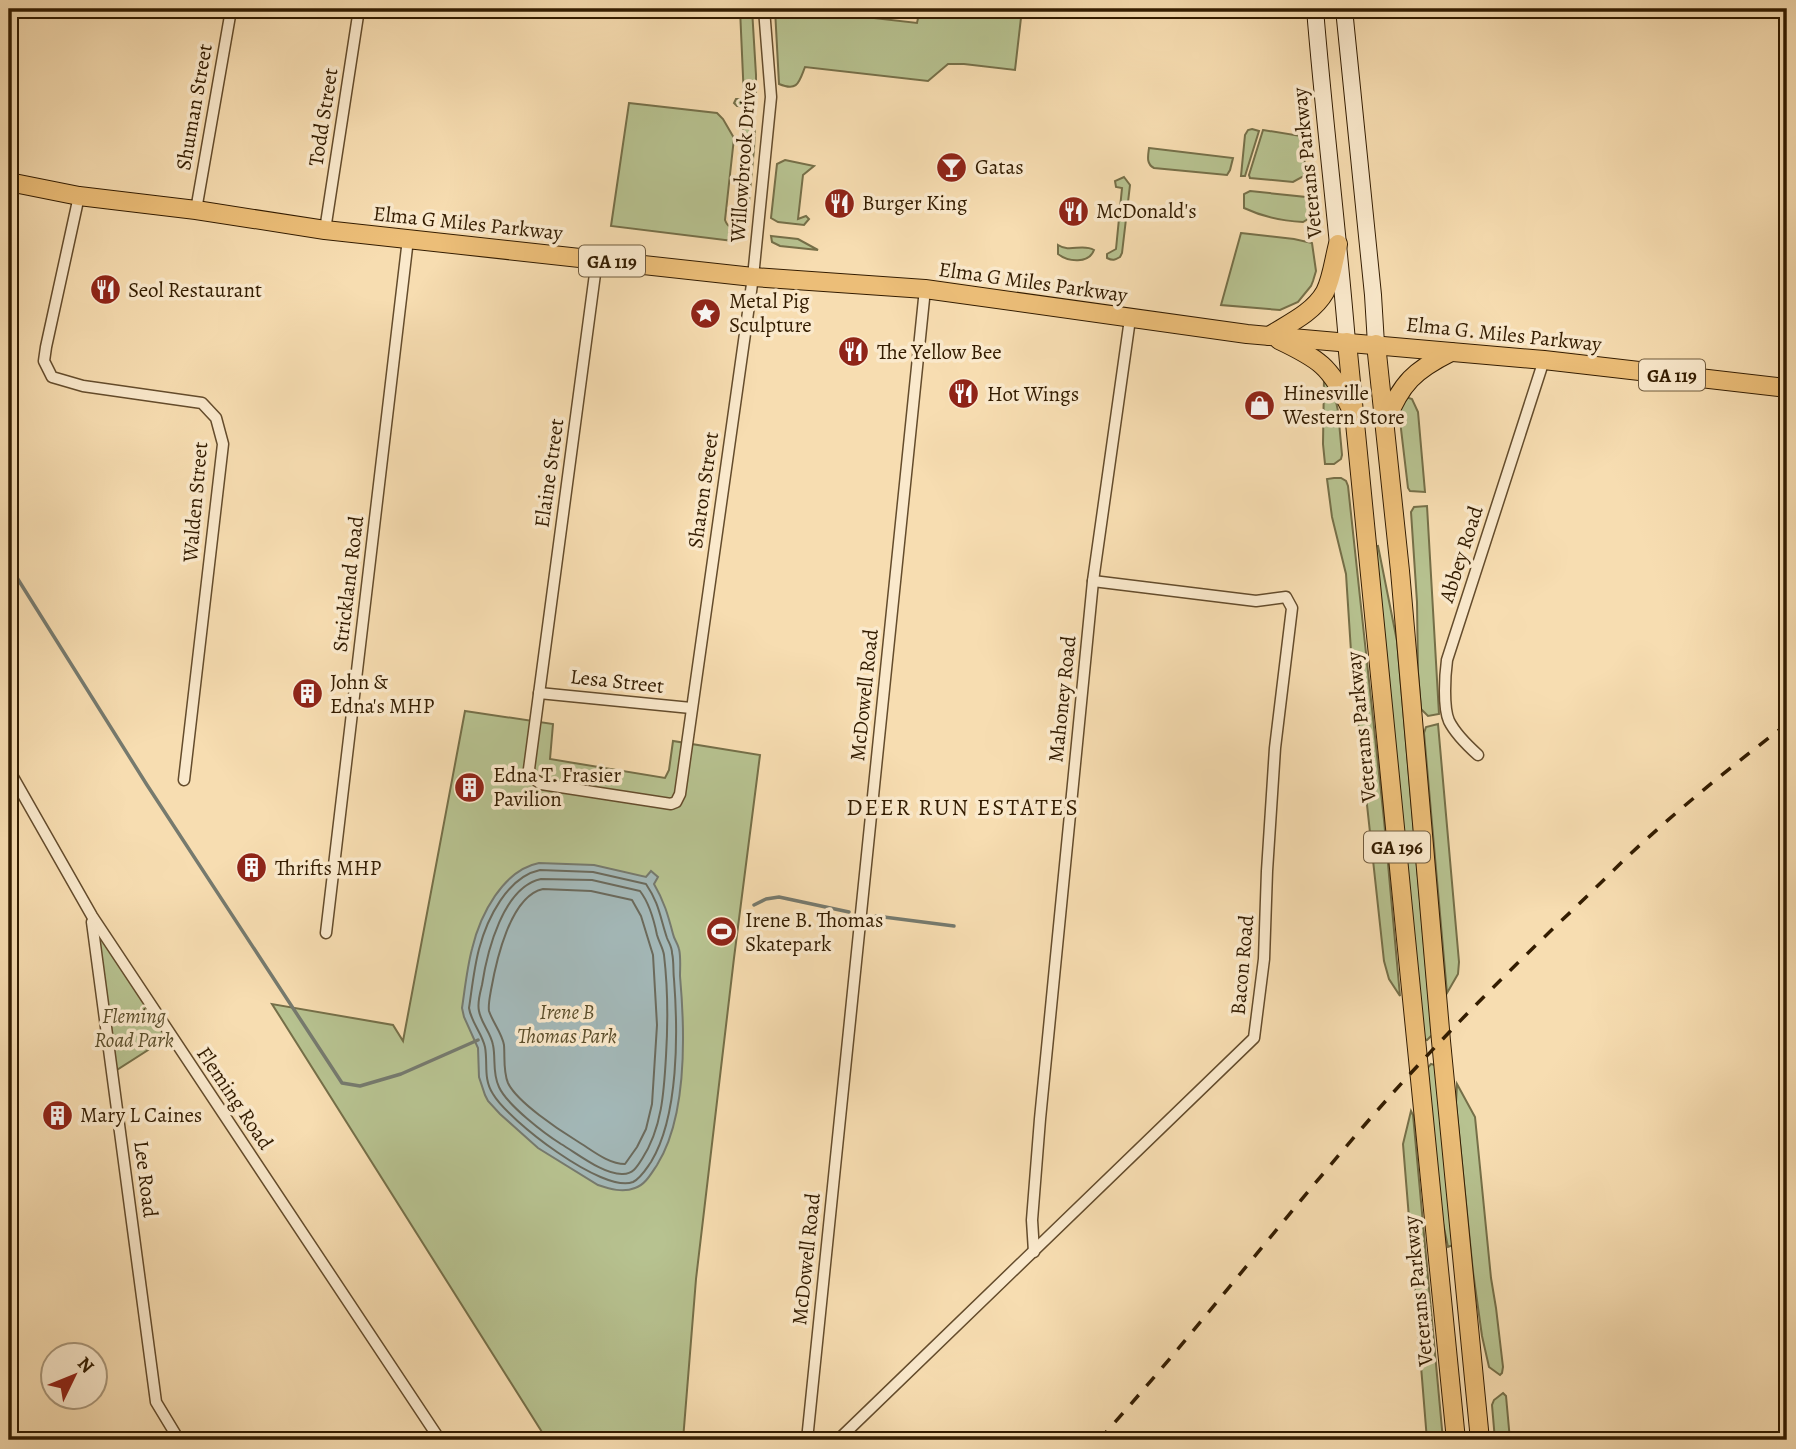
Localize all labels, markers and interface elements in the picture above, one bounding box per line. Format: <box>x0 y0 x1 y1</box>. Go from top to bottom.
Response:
street label: Shuman Street <box>169 41 219 172</box>
street label: Todd Street <box>301 66 345 168</box>
street label: Willowbrook Drive <box>723 81 763 244</box>
street label: Veterans Parkway <box>1285 86 1329 241</box>
bar icon: Gatas <box>935 150 969 184</box>
place label: Gatas <box>975 153 1024 181</box>
restaurant icon: Burger King <box>822 186 856 220</box>
place label: Burger King <box>862 189 968 217</box>
restaurant icon: McDonald's <box>1056 194 1090 228</box>
place label: McDonald's <box>1096 197 1197 225</box>
street label: Elma G Miles Parkway <box>372 199 565 247</box>
road number: GA 119 <box>579 246 645 276</box>
street label: Elma G Miles Parkway <box>937 255 1130 309</box>
restaurant icon: Seol Restaurant <box>88 273 122 307</box>
place label: Seol Restaurant <box>128 276 262 304</box>
place label: Metal Pig Sculpture <box>729 287 812 339</box>
place icon: Metal Pig Sculpture <box>689 296 723 330</box>
street label: Elma G. Miles Parkway <box>1405 310 1604 358</box>
restaurant icon: The Yellow Bee <box>837 335 871 369</box>
place label: The Yellow Bee <box>877 338 1002 366</box>
road number: GA 119 <box>1639 360 1705 390</box>
restaurant icon: Hot Wings <box>947 377 981 411</box>
place label: Hinesville Western Store <box>1282 379 1405 431</box>
place label: Hot Wings <box>987 380 1079 408</box>
shop icon: Hinesville Western Store <box>1243 388 1277 422</box>
street label: Elaine Street <box>527 417 571 529</box>
street label: Sharon Street <box>681 430 725 550</box>
street label: Walden Street <box>176 441 214 564</box>
street label: Abbey Road <box>1432 502 1490 607</box>
street label: Strickland Road <box>326 514 370 654</box>
street label: McDowell Road <box>843 627 885 762</box>
street label: Mahoney Road <box>1041 634 1083 764</box>
street label: Veterans Parkway <box>1339 650 1383 805</box>
street label: Lesa Street <box>569 662 665 700</box>
place label: John & Edna's MHP <box>330 668 435 720</box>
building icon: John & Edna's MHP <box>290 677 324 711</box>
place label: Edna T. Frasier Pavilion <box>493 761 621 813</box>
building icon: Edna T. Frasier Pavilion <box>453 770 487 804</box>
district label: DEER RUN ESTATES <box>846 792 1080 823</box>
road number: GA 196 <box>1364 832 1430 862</box>
building icon: Thrifts MHP <box>235 851 269 885</box>
place label: Thrifts MHP <box>275 854 382 882</box>
place label: Irene B. Thomas Skatepark <box>745 906 883 958</box>
street label: Bacon Road <box>1224 913 1260 1016</box>
sports icon: Irene B. Thomas Skatepark <box>705 915 739 949</box>
park label: Irene B Thomas Park <box>517 998 617 1050</box>
park label: Fleming Road Park <box>94 1002 174 1054</box>
street label: Fleming Road <box>190 1041 280 1156</box>
building icon: Mary L Caines <box>40 1098 74 1132</box>
place label: Mary L Caines <box>80 1101 202 1129</box>
street label: Lee Road <box>127 1139 165 1220</box>
street label: McDowell Road <box>785 1191 827 1326</box>
street label: Veterans Parkway <box>1396 1214 1440 1369</box>
north arrow <box>38 1340 108 1410</box>
text: N <box>71 1351 100 1379</box>

